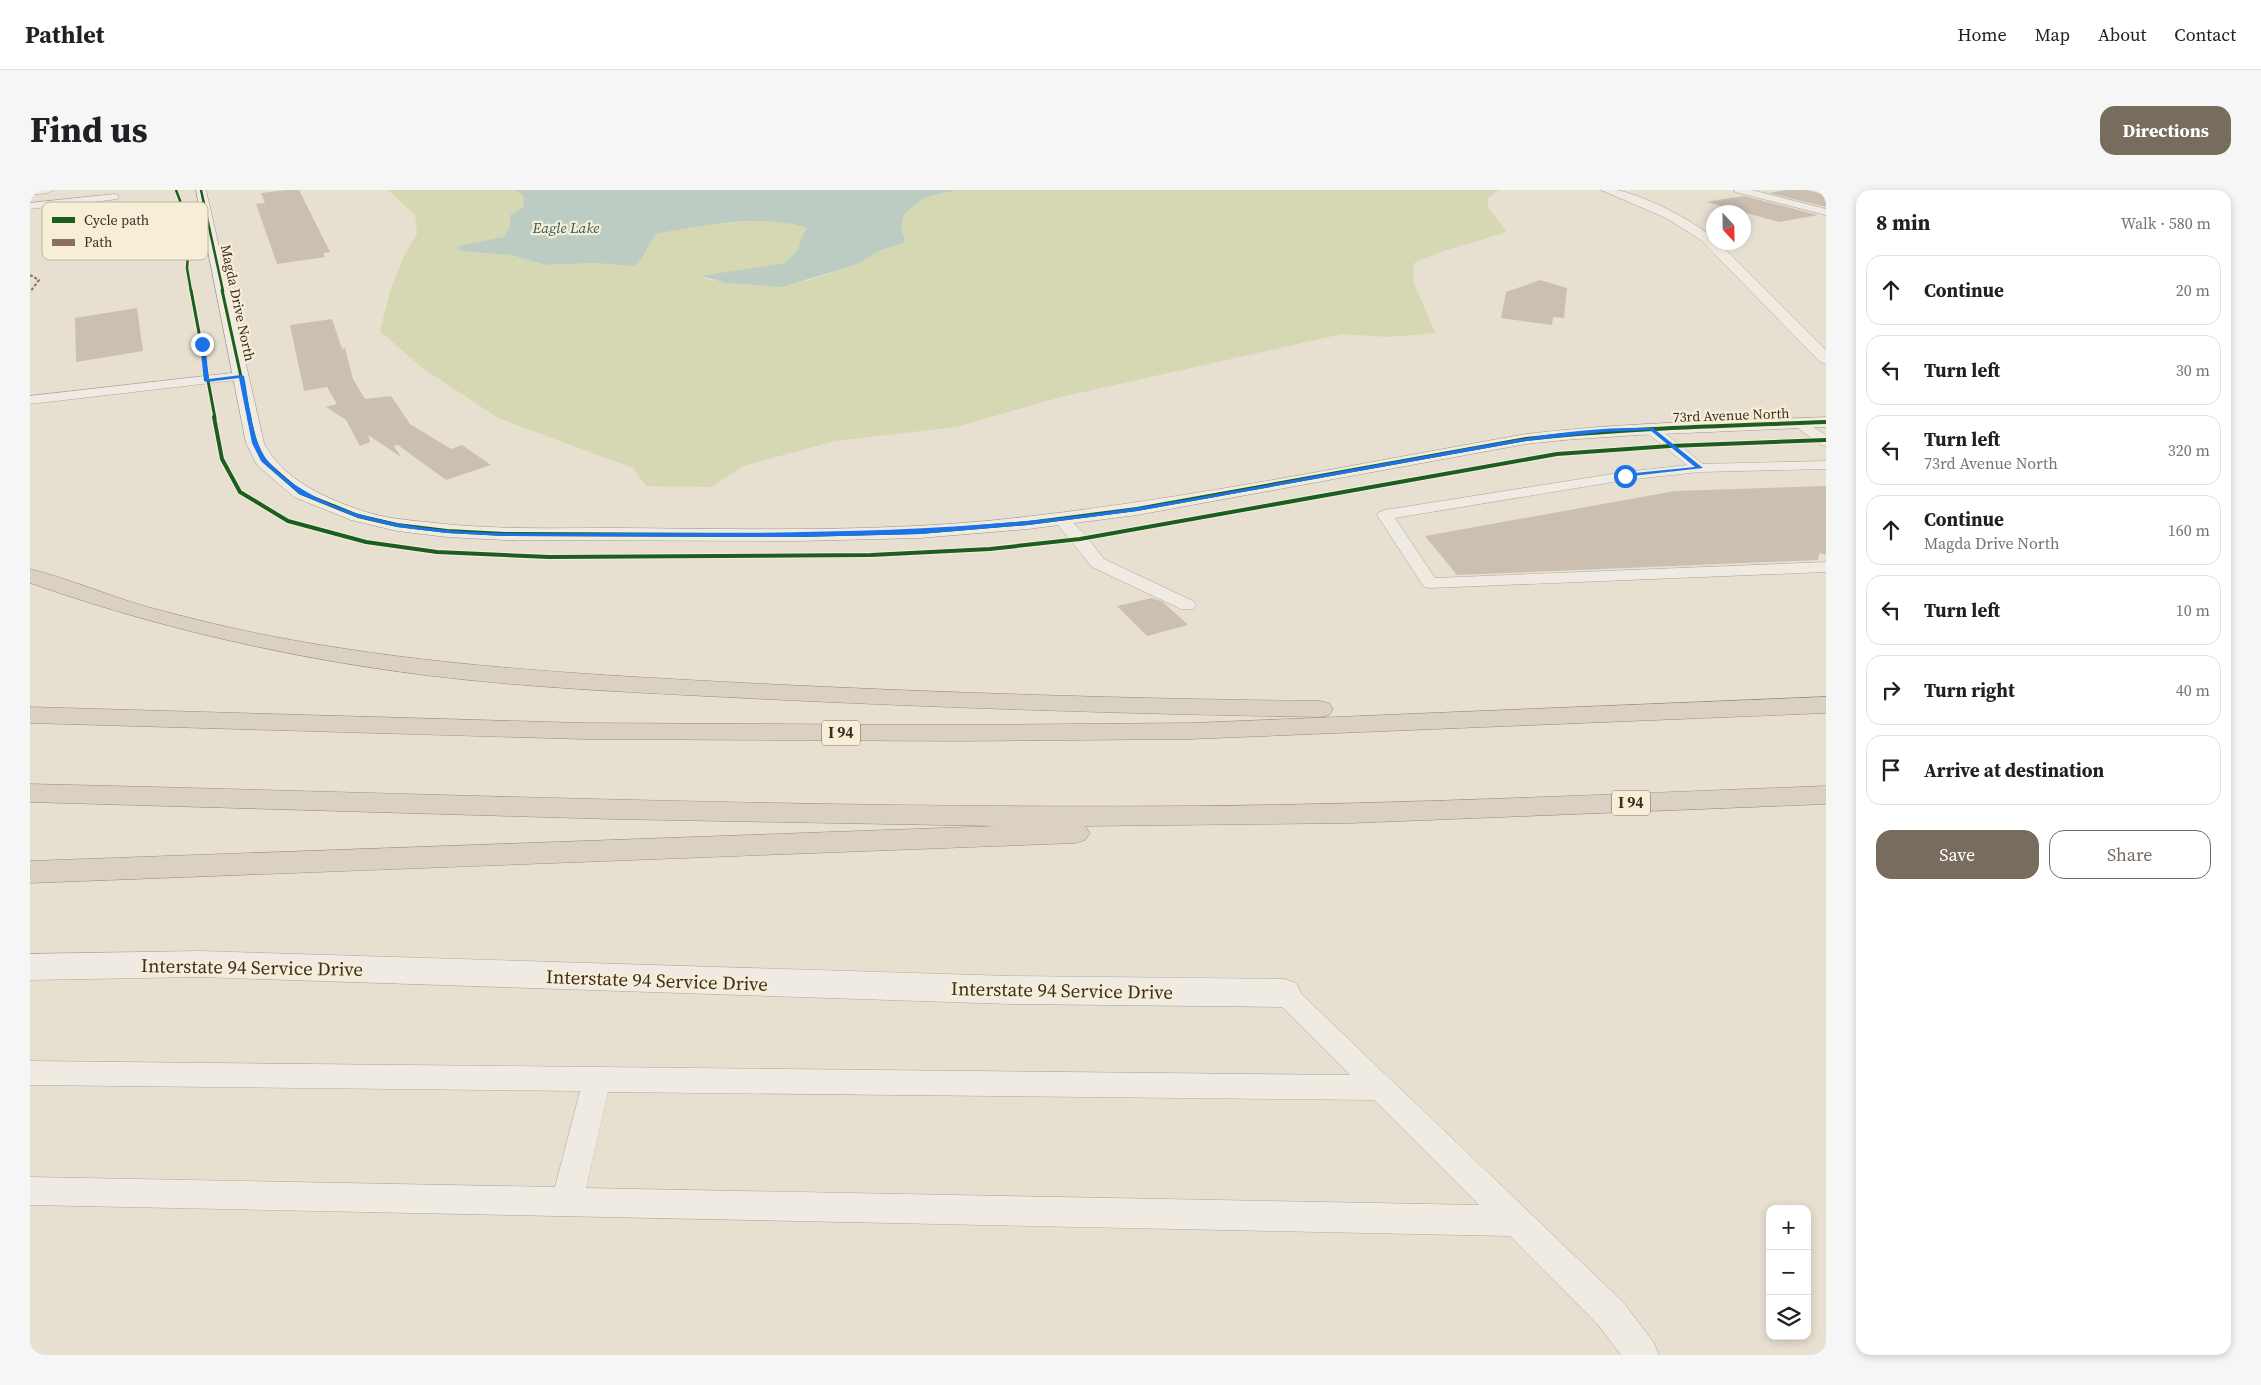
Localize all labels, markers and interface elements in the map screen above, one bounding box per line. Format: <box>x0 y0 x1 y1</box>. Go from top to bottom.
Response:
text: Pathlet <box>25 18 104 51</box>
text: Home <box>1958 22 2007 47</box>
text: Map <box>2035 22 2070 47</box>
text: About <box>2098 22 2146 47</box>
text: Contact <box>2174 22 2236 47</box>
text: Find us <box>30 106 148 154</box>
button: Directions <box>2100 106 2231 155</box>
legend <box>42 202 208 260</box>
north arrow <box>1706 205 1751 250</box>
text: 8 min <box>1876 208 1931 237</box>
text: Cycle path <box>84 210 149 230</box>
text: Walk · 580 m <box>2121 212 2211 234</box>
water label: Eagle Lake <box>532 217 599 238</box>
text: Path <box>84 232 112 252</box>
street label: Magda Drive North <box>216 243 260 363</box>
icon: ahead <box>1877 276 1905 304</box>
text: Continue <box>1924 277 2004 303</box>
text: 20 m <box>2176 279 2210 301</box>
route end <box>191 333 214 356</box>
icon: left <box>1877 356 1905 384</box>
text: Turn left <box>1924 357 2000 383</box>
text: 30 m <box>2176 359 2210 381</box>
street label: 73rd Avenue North <box>1672 403 1790 427</box>
text: Turn left <box>1924 426 2000 452</box>
icon: left <box>1877 436 1905 464</box>
text: 320 m <box>2168 439 2210 461</box>
text: 73rd Avenue North <box>1924 452 2058 474</box>
route start <box>1614 465 1637 488</box>
text: Continue <box>1924 506 2004 532</box>
icon: ahead <box>1877 516 1905 544</box>
text: 160 m <box>2168 519 2210 541</box>
text: Magda Drive North <box>1924 532 2060 554</box>
icon: left <box>1877 596 1905 624</box>
text: Turn left <box>1924 597 2000 623</box>
text: 10 m <box>2176 599 2210 621</box>
icon: right <box>1877 676 1905 704</box>
text: Turn right <box>1924 677 2015 703</box>
text: 40 m <box>2176 679 2210 701</box>
road number: I 94 <box>822 720 860 746</box>
icon: arrive <box>1877 756 1905 784</box>
text: Arrive at destination <box>1924 757 2104 783</box>
road number: I 94 <box>1612 790 1650 816</box>
button: Save <box>1876 830 2039 879</box>
button: Share <box>2049 830 2211 879</box>
street label: Interstate 94 Service Drive <box>141 952 363 982</box>
street label: Interstate 94 Service Drive <box>546 963 768 997</box>
street label: Interstate 94 Service Drive <box>951 975 1173 1005</box>
map controls <box>1766 1205 1811 1340</box>
button: + <box>1766 1205 1811 1250</box>
button: − <box>1766 1250 1811 1295</box>
button: layers <box>1766 1295 1811 1340</box>

